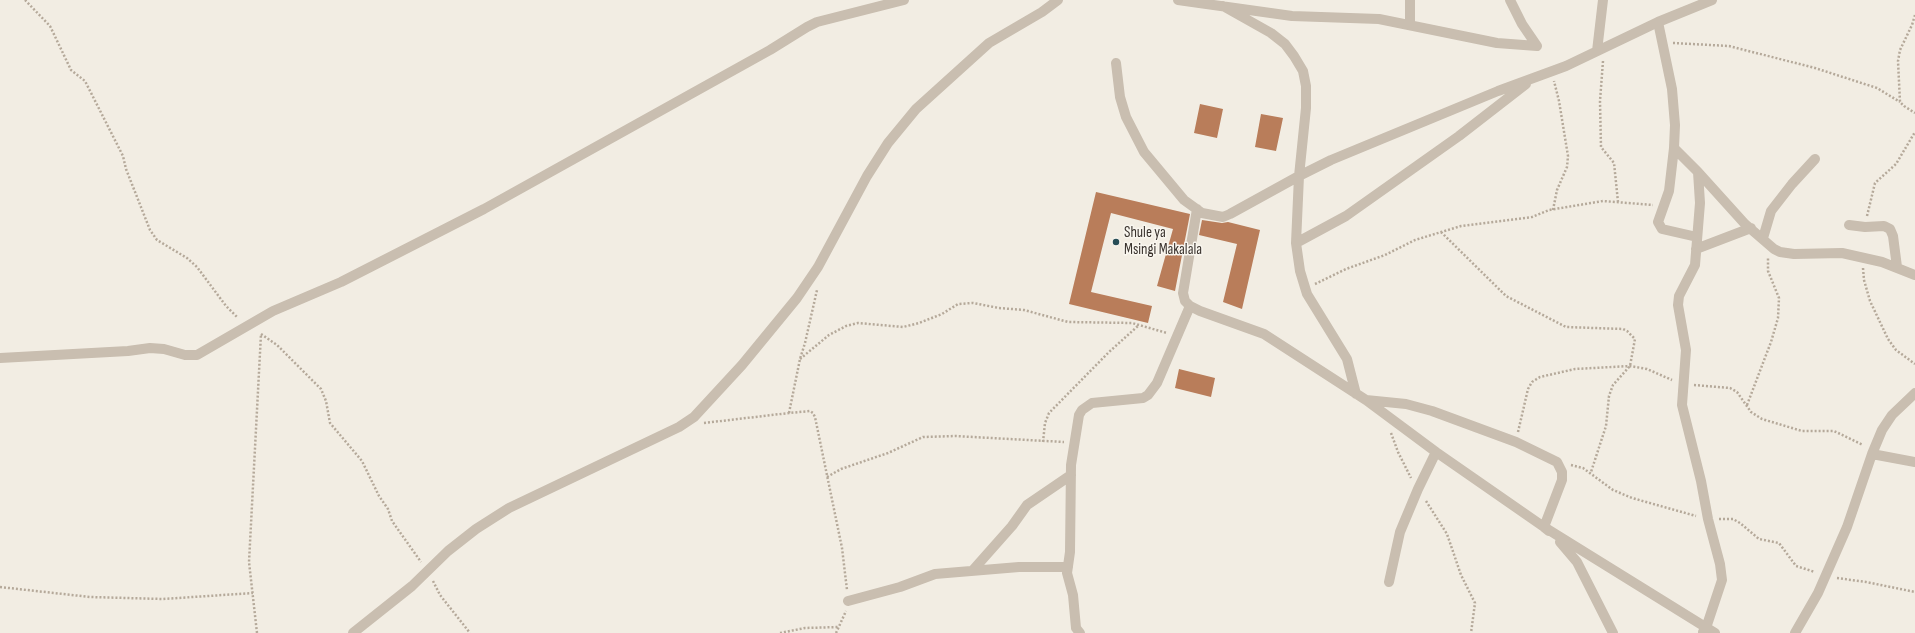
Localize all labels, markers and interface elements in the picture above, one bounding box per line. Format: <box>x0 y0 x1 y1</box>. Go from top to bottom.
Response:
place label: Shule ya Msingi Makalala <box>1124 224 1202 259</box>
marker: Shule ya Msingi Makalala <box>1111 237 1121 247</box>

